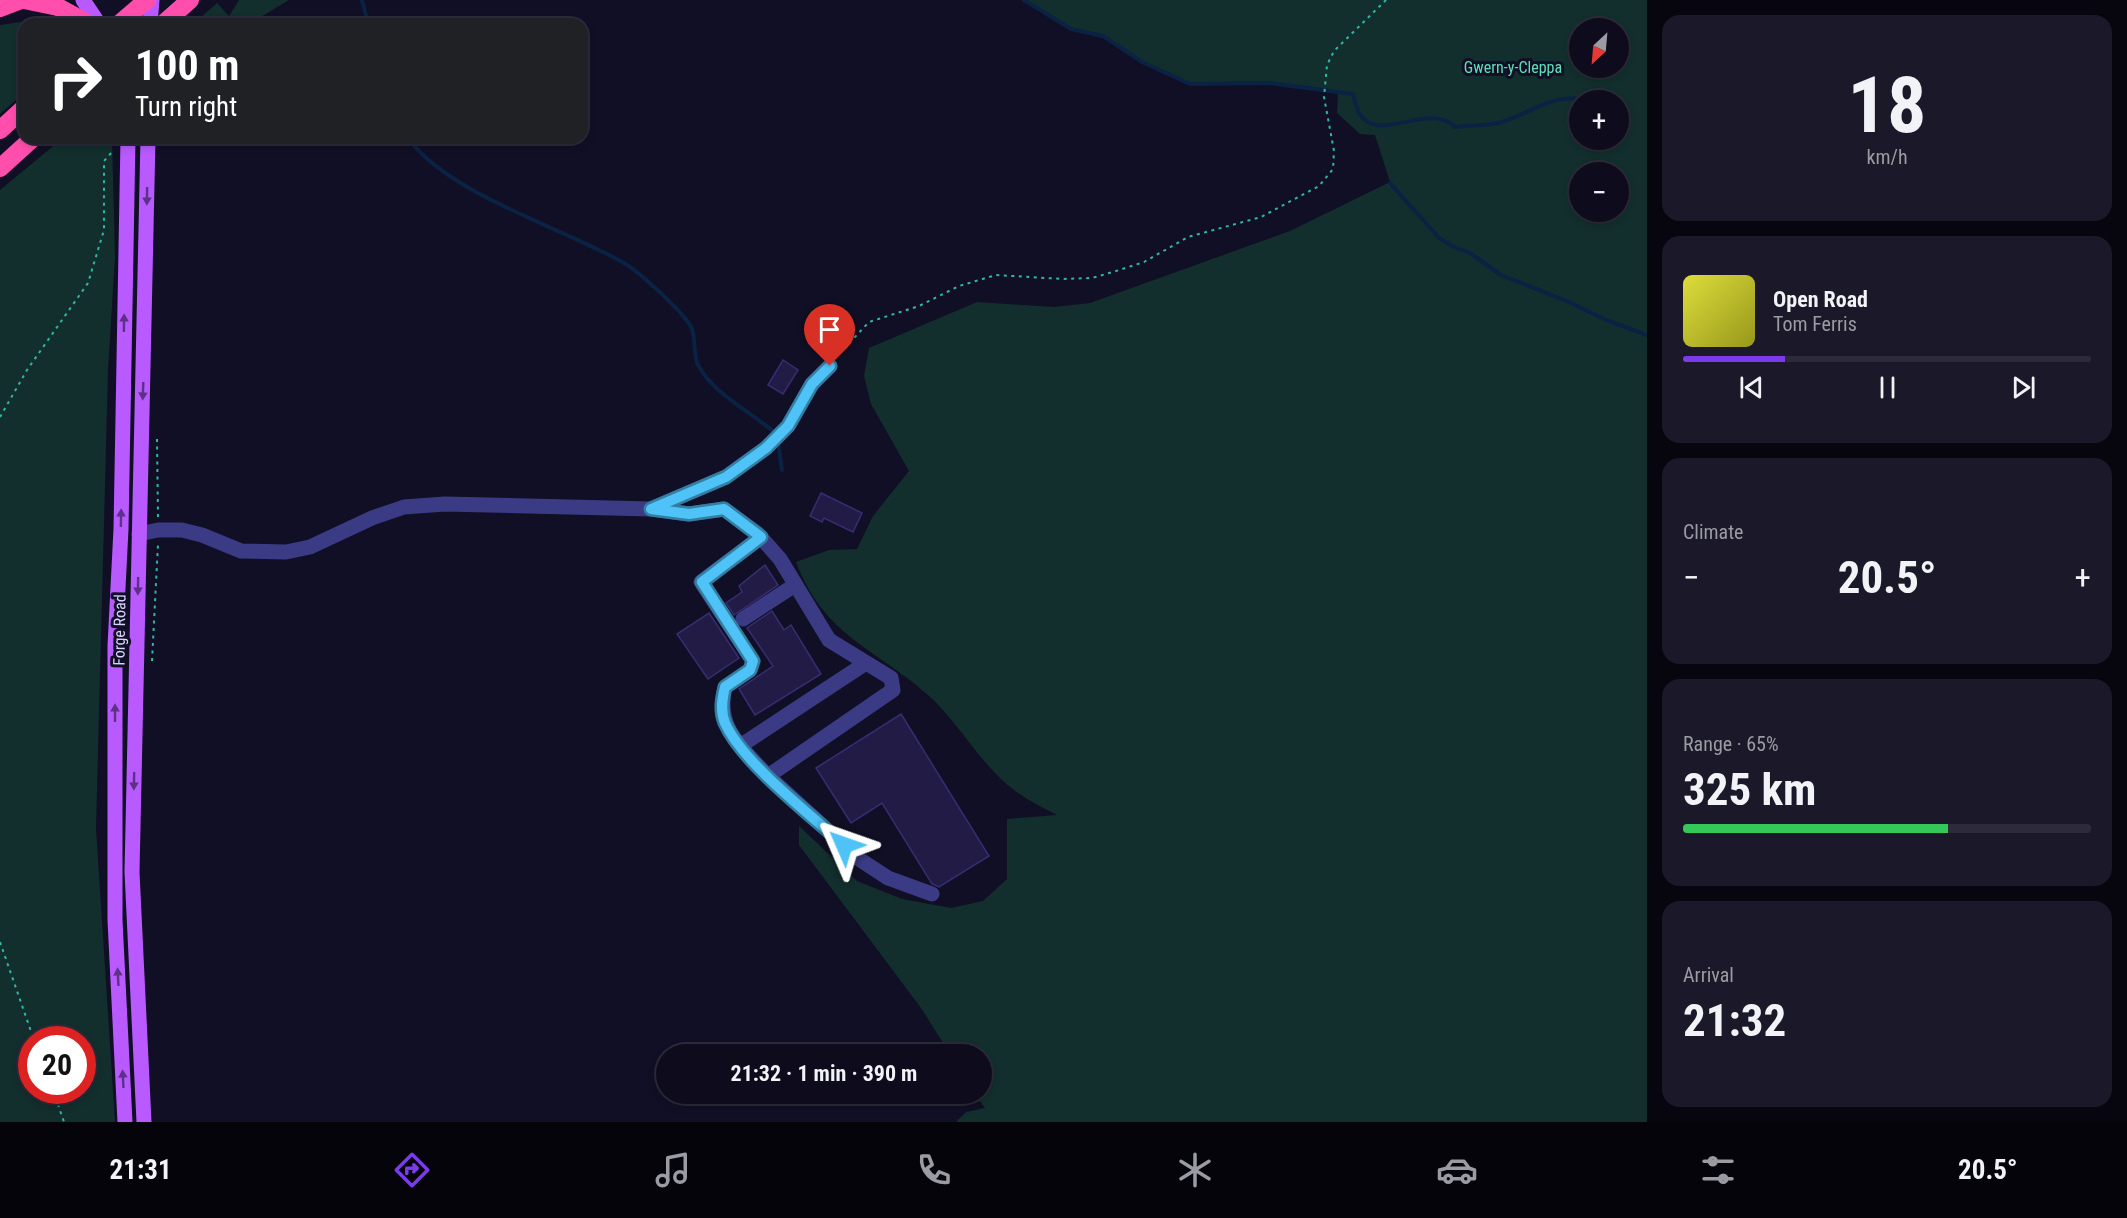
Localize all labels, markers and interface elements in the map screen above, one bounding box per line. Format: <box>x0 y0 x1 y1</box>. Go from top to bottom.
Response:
north arrow <box>1569 18 1629 78</box>
map controls <box>1569 18 1629 222</box>
text: 100 m <box>135 41 240 90</box>
icon: right <box>36 42 114 120</box>
park label: Gwern-y-Cleppa <box>1464 58 1562 77</box>
text: 18 <box>1848 60 1926 151</box>
button: + <box>1569 90 1629 150</box>
text: Turn right <box>135 91 237 123</box>
text: km/h <box>1866 145 1908 169</box>
button: − <box>1569 162 1629 222</box>
one-way arrow <box>142 187 152 206</box>
text: Open Road <box>1773 287 1868 312</box>
pin <box>804 304 855 366</box>
text: Tom Ferris <box>1773 312 1857 336</box>
icon: arrive <box>813 313 846 346</box>
one-way arrow <box>120 314 129 333</box>
icon: previous <box>1735 371 1768 404</box>
icon: pause <box>1871 371 1904 404</box>
icon: next <box>2007 371 2040 404</box>
one-way arrow <box>138 382 147 401</box>
one-way arrow <box>116 509 126 528</box>
text: Climate <box>1683 520 1743 544</box>
text: 20.5° <box>1838 551 1936 604</box>
text: − <box>1683 558 1700 597</box>
text: + <box>2075 558 2091 597</box>
one-way arrow <box>133 577 143 596</box>
street label: Forge Road <box>109 594 130 666</box>
one-way arrow <box>110 704 120 723</box>
text: Range · 65% <box>1683 732 1779 756</box>
text: 325 km <box>1683 763 1816 816</box>
one-way arrow <box>129 772 139 791</box>
position arrow <box>812 813 876 877</box>
text: Arrival <box>1683 963 1734 987</box>
one-way arrow <box>113 967 122 986</box>
text: 21:32 <box>1683 994 1786 1047</box>
speed limit sign: 20 <box>18 1026 96 1104</box>
text: 21:32 · 1 min · 390 m <box>731 1061 917 1086</box>
one-way arrow <box>118 1069 127 1088</box>
icon: directions <box>391 1149 433 1191</box>
icon: music <box>652 1149 694 1191</box>
icon: phone <box>913 1149 955 1191</box>
icon: climate <box>1174 1149 1216 1191</box>
icon: car <box>1436 1149 1478 1191</box>
icon: filters <box>1697 1149 1739 1191</box>
text: 21:31 <box>110 1154 172 1186</box>
text: 20.5° <box>1958 1154 2017 1186</box>

